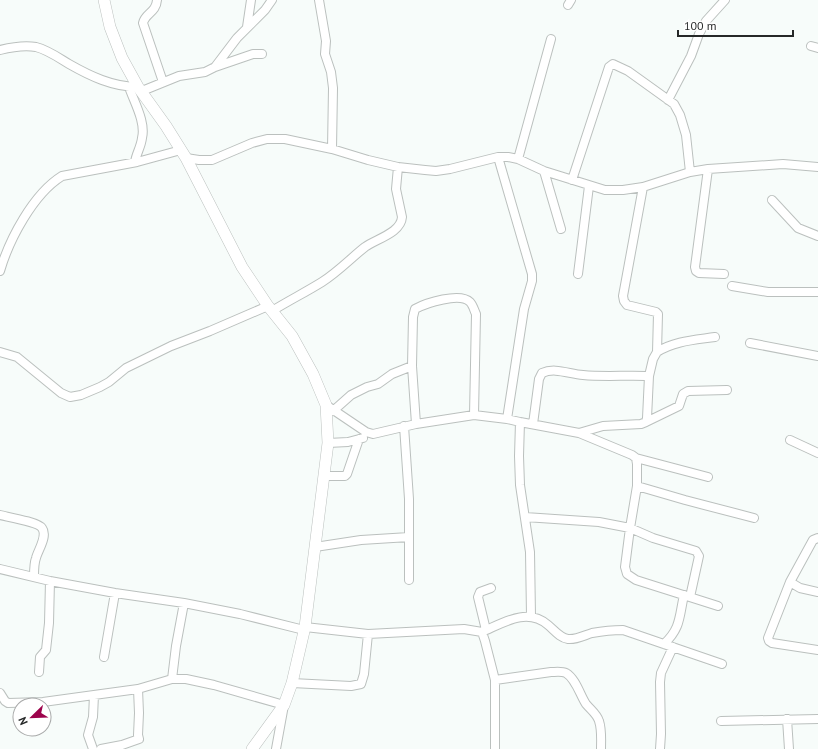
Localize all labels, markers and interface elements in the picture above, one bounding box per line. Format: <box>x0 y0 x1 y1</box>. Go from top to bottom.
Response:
scale bar <box>678 12 793 38</box>
text: 100 m <box>684 18 717 33</box>
north arrow <box>12 697 52 737</box>
text: N <box>15 715 31 727</box>

